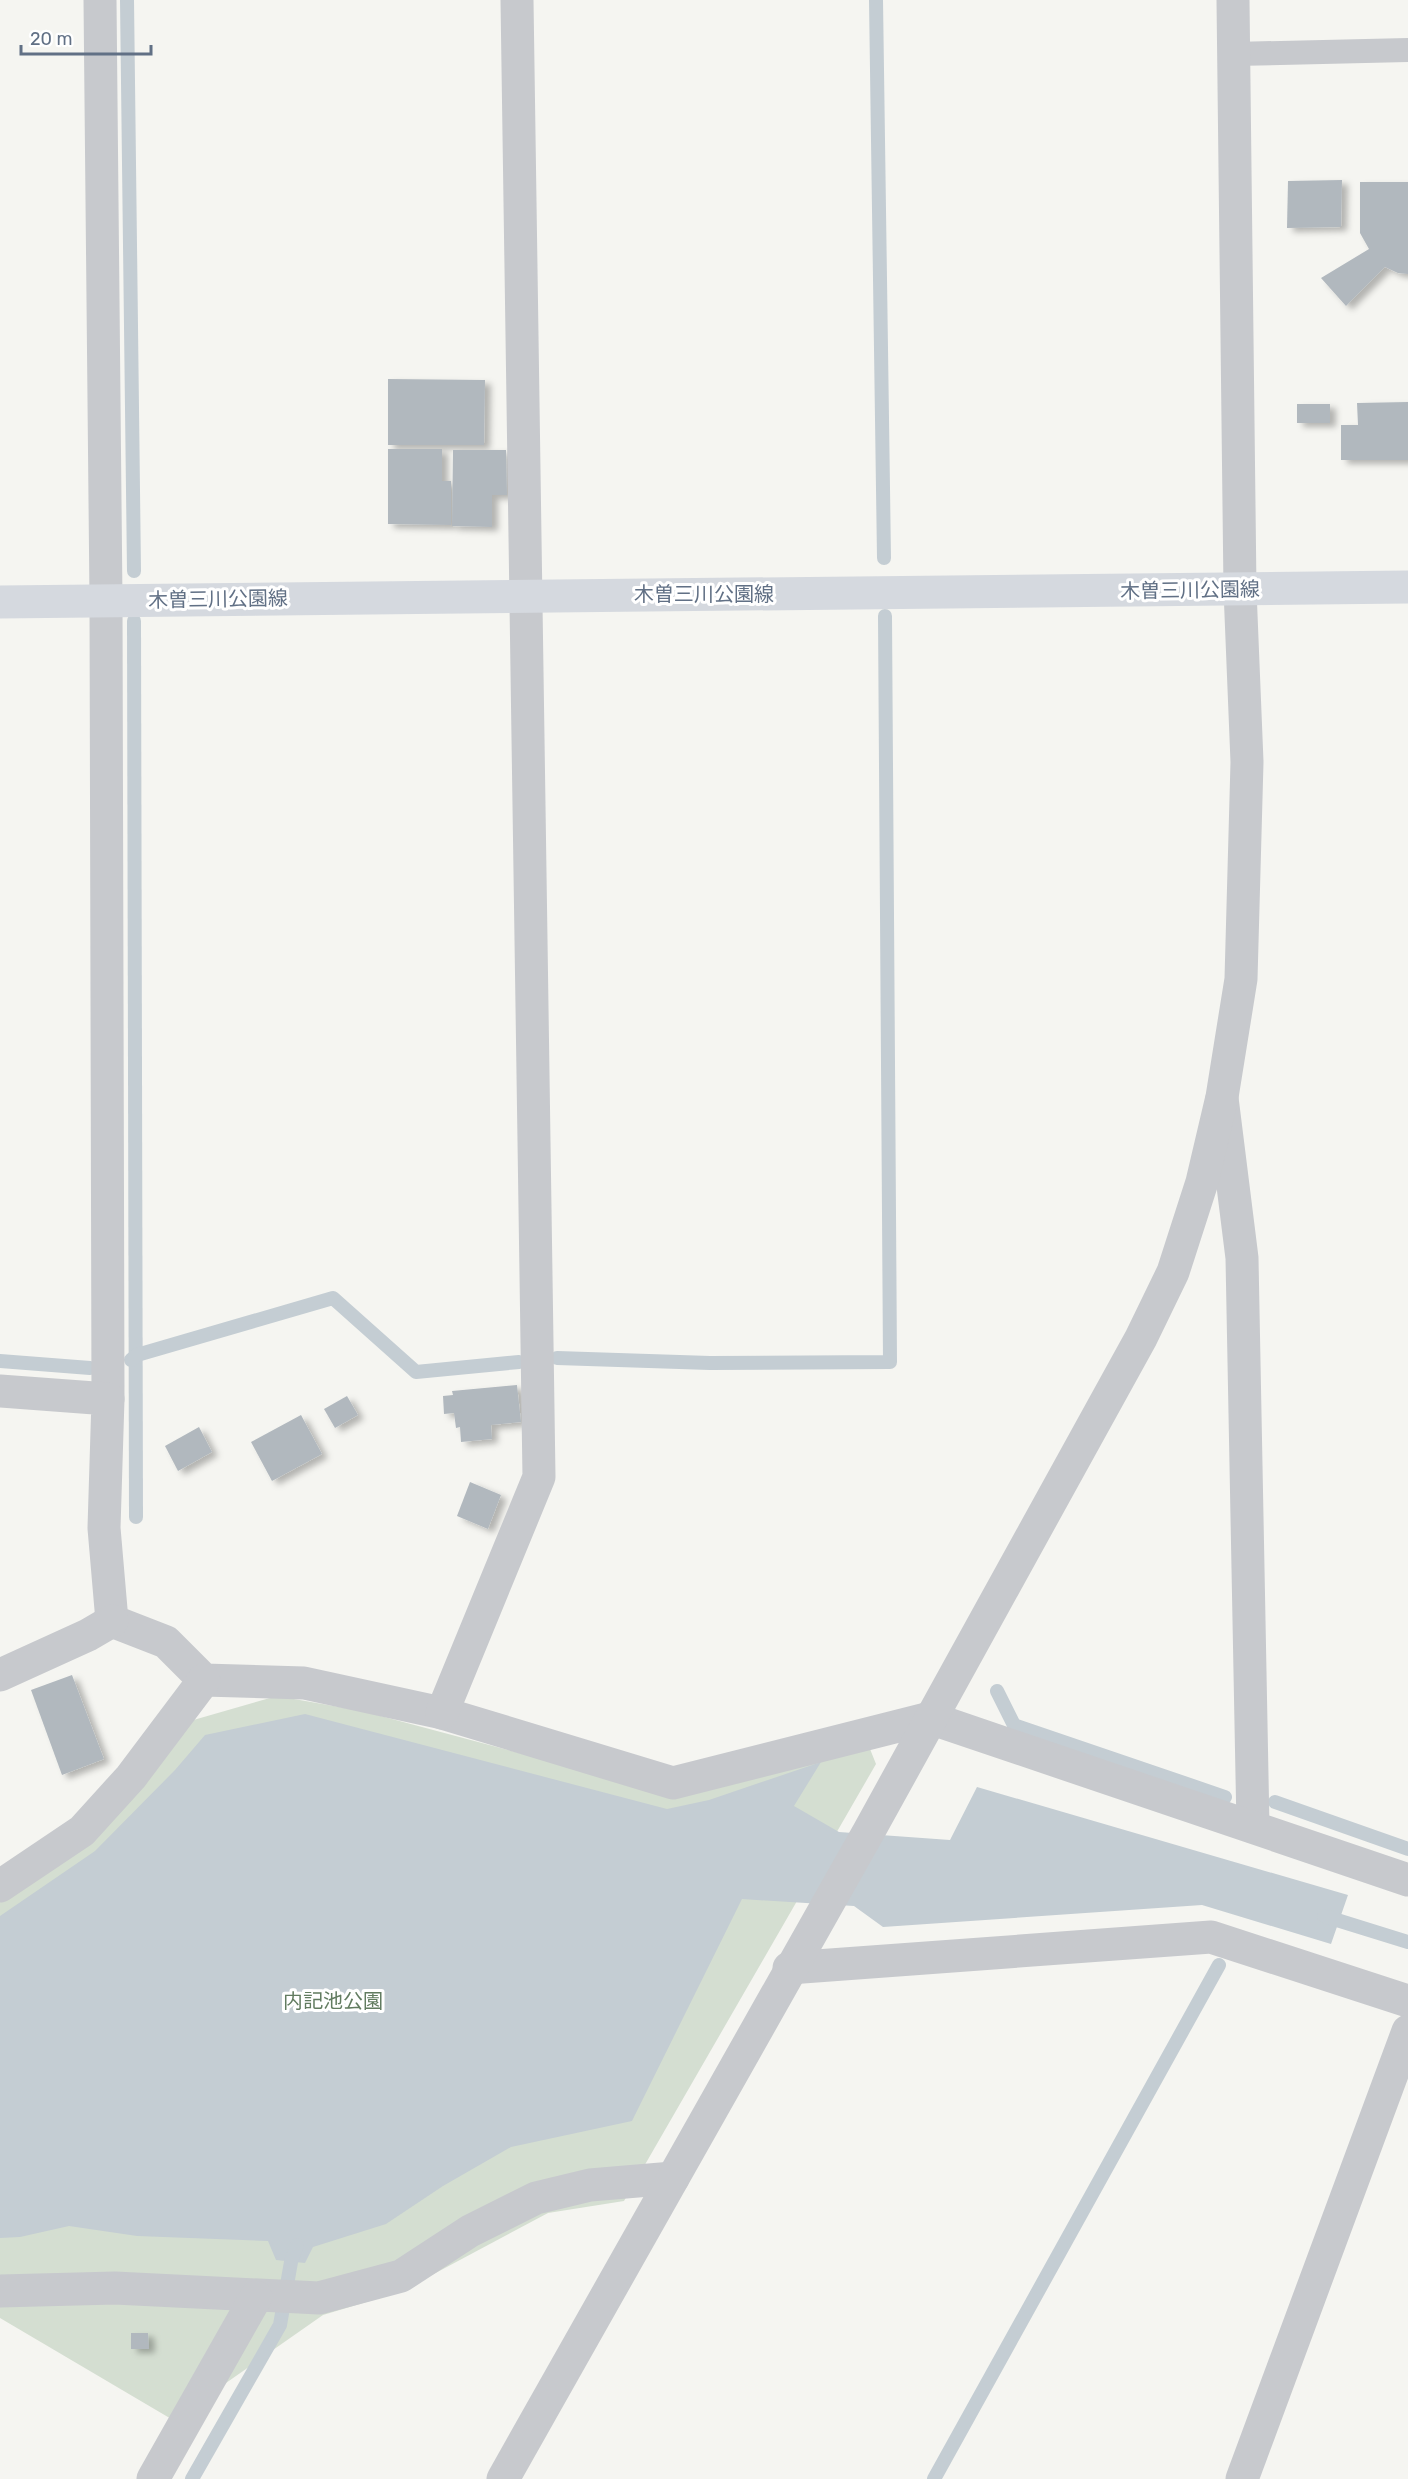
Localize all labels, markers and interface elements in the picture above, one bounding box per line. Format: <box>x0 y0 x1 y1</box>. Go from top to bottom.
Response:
scale bar <box>21 18 152 56</box>
text: 20 m <box>30 28 72 50</box>
street label: 木曽三川公園線 <box>1120 577 1260 603</box>
street label: 木曽三川公園線 <box>634 582 774 606</box>
street label: 木曽三川公園線 <box>148 586 288 612</box>
park label: 内記池公園 <box>283 1989 383 2013</box>

